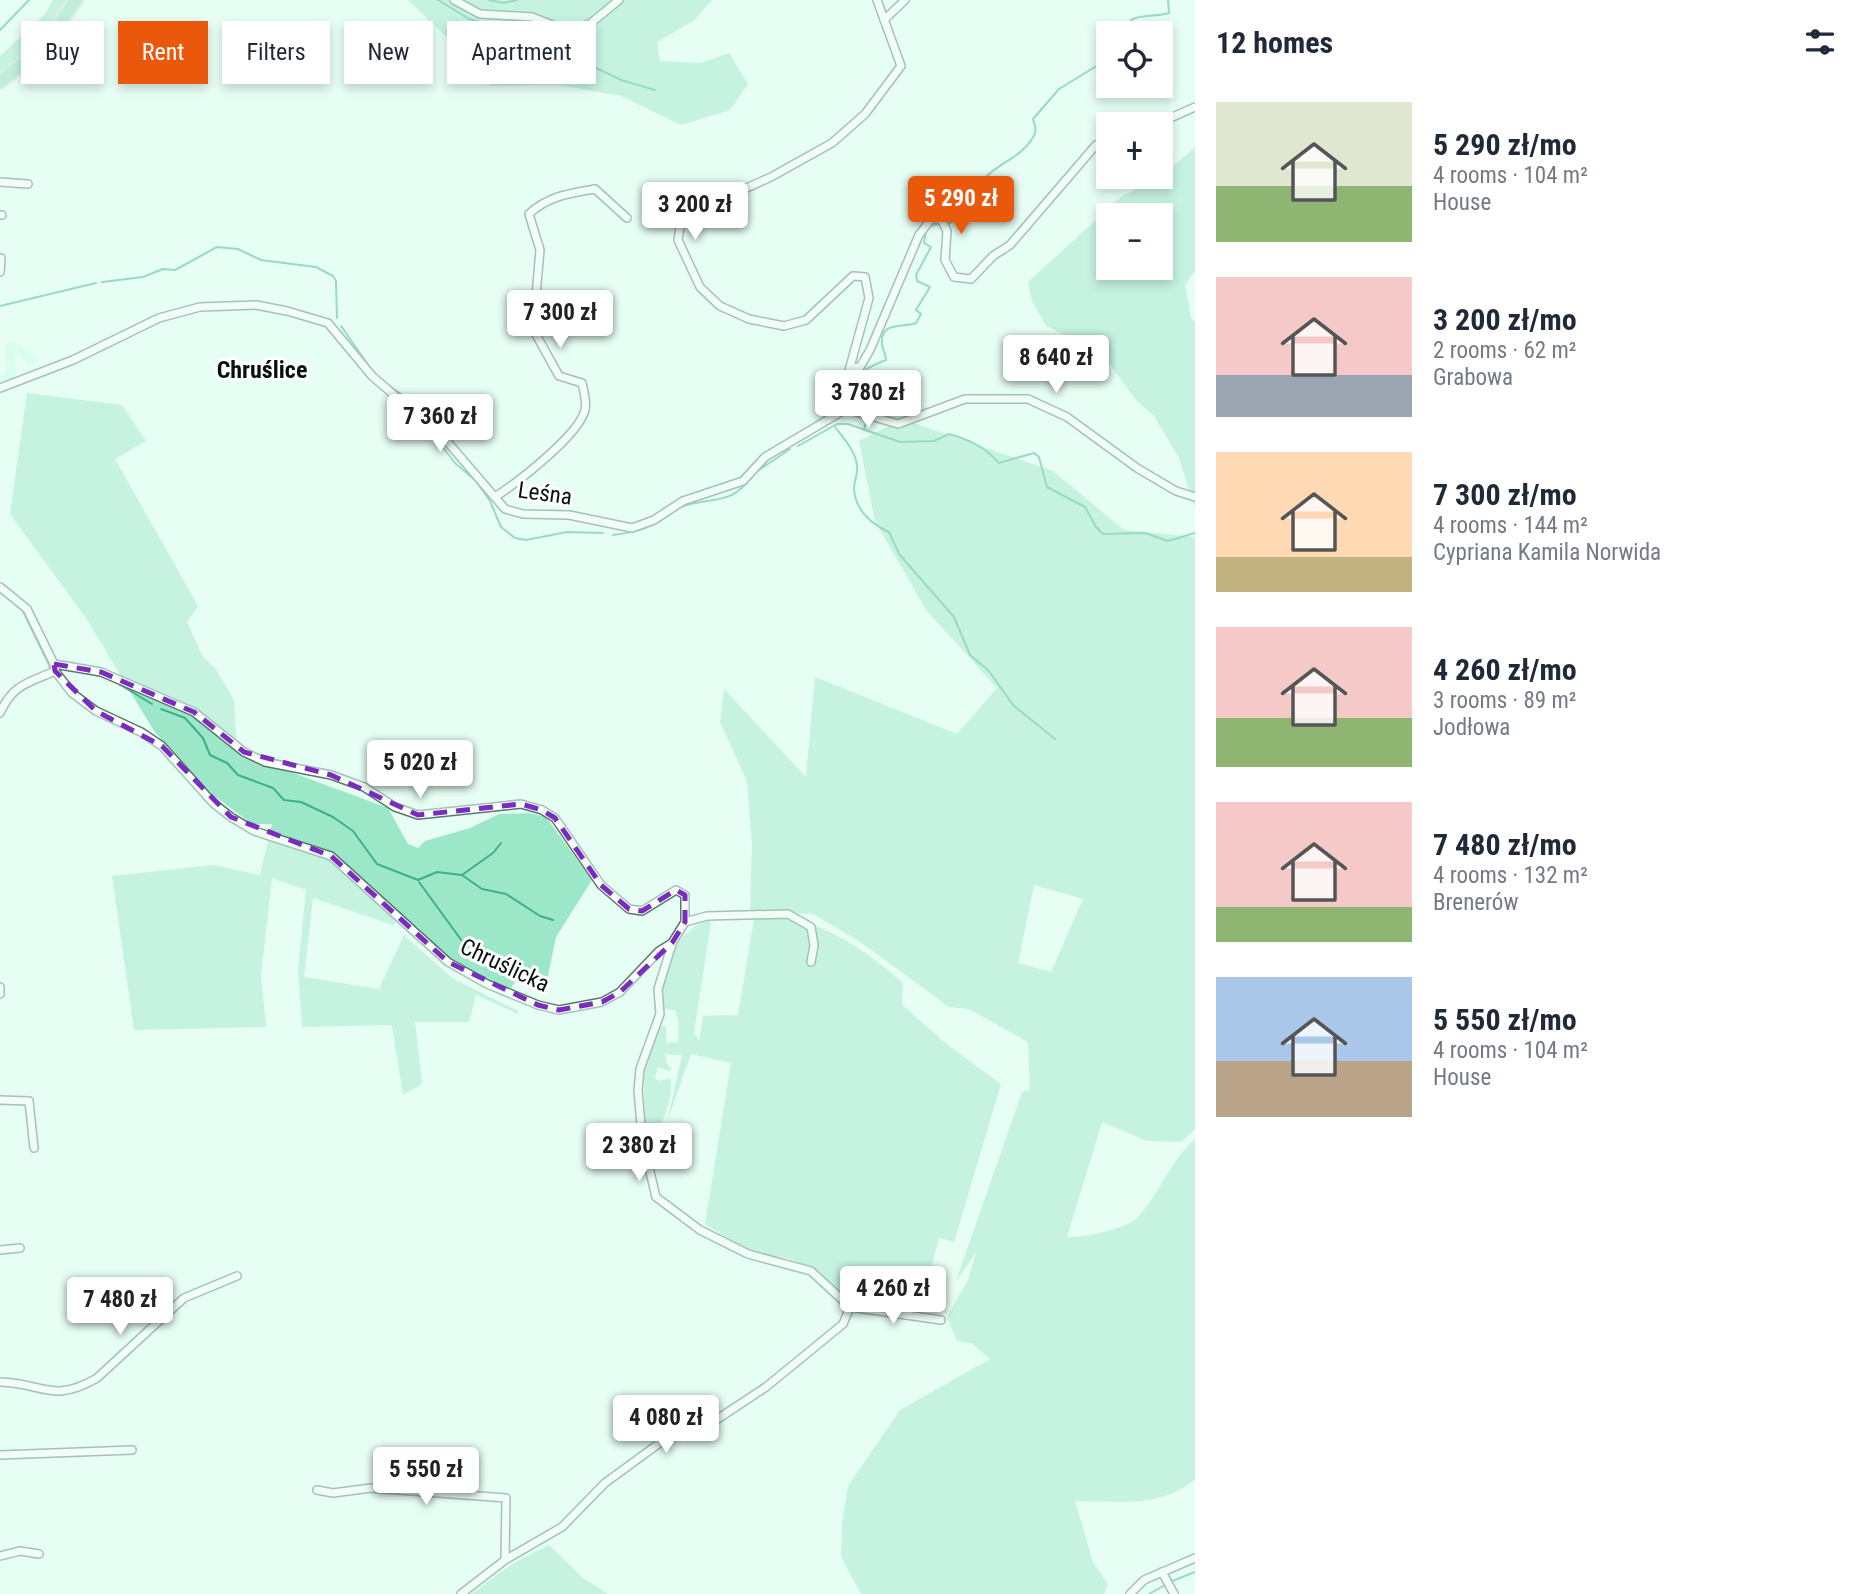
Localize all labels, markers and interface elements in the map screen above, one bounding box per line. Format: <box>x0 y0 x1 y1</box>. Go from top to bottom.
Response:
chip: Buy <box>21 21 104 84</box>
chip: Rent <box>118 21 208 84</box>
chip: Filters <box>222 21 330 84</box>
chip: New <box>344 21 433 84</box>
chip: Apartment <box>447 21 596 84</box>
map controls <box>1096 21 1173 280</box>
button: locate <box>1096 21 1173 98</box>
icon: filters <box>1801 23 1839 61</box>
text: 12 homes <box>1216 25 1333 60</box>
button: + <box>1096 112 1173 189</box>
text: 5 290 zł/mo <box>1433 127 1577 162</box>
icon: home <box>1272 130 1356 214</box>
text: 4 rooms · 104 m² <box>1433 162 1588 189</box>
pin: 5 290 zł <box>889 176 1033 236</box>
pin: 3 200 zł <box>623 182 767 242</box>
text: 5 290 zł <box>924 185 998 212</box>
text: House <box>1433 189 1491 216</box>
text: 3 200 zł <box>658 191 732 218</box>
button: − <box>1096 203 1173 280</box>
pin: 7 300 zł <box>488 290 632 350</box>
text: 7 300 zł <box>523 299 597 326</box>
text: 3 200 zł/mo <box>1433 302 1577 337</box>
icon: home <box>1272 305 1356 389</box>
pin: 8 640 zł <box>984 336 1128 395</box>
text: 2 rooms · 62 m² <box>1433 337 1576 364</box>
text: 8 640 zł <box>1019 344 1093 371</box>
district label: Chruślice <box>217 356 307 384</box>
text: Grabowa <box>1433 364 1513 391</box>
pin: 3 780 zł <box>796 370 940 430</box>
text: 3 780 zł <box>831 379 905 406</box>
pin: 7 360 zł <box>368 394 512 454</box>
text: 7 360 zł <box>403 403 477 430</box>
street label: Leśna <box>516 476 574 511</box>
text: 7 300 zł/mo <box>1433 477 1577 512</box>
icon: home <box>1272 480 1356 564</box>
text: 4 rooms · 144 m² <box>1433 512 1588 539</box>
text: Cypriana Kamila Norwida <box>1433 539 1661 566</box>
text: 4 260 zł/mo <box>1433 652 1577 687</box>
icon: home <box>1272 655 1356 739</box>
text: 3 rooms · 89 m² <box>1433 687 1576 714</box>
text: Jodłowa <box>1433 714 1510 741</box>
pin: 5 020 zł <box>348 740 492 800</box>
text: 5 020 zł <box>383 749 457 776</box>
text: 7 480 zł/mo <box>1433 827 1577 862</box>
icon: home <box>1272 830 1356 914</box>
text: 4 rooms · 132 m² <box>1433 862 1588 889</box>
text: Brenerów <box>1433 889 1518 916</box>
street label: Chruślicka <box>456 933 554 998</box>
text: 5 550 zł/mo <box>1433 1002 1577 1037</box>
icon: home <box>1272 1005 1356 1089</box>
text: 4 rooms · 104 m² <box>1433 1037 1588 1064</box>
text: House <box>1433 1064 1491 1091</box>
pin: 2 380 zł <box>567 1124 711 1183</box>
text: 2 380 zł <box>602 1132 676 1159</box>
pin: 4 260 zł <box>821 1266 965 1326</box>
text: 4 260 zł <box>856 1275 930 1302</box>
pin: 7 480 zł <box>48 1278 192 1337</box>
text: 7 480 zł <box>83 1286 157 1313</box>
pin: 4 080 zł <box>594 1396 738 1455</box>
text: 4 080 zł <box>629 1404 703 1431</box>
pin: 5 550 zł <box>354 1448 498 1507</box>
text: 5 550 zł <box>389 1456 463 1483</box>

